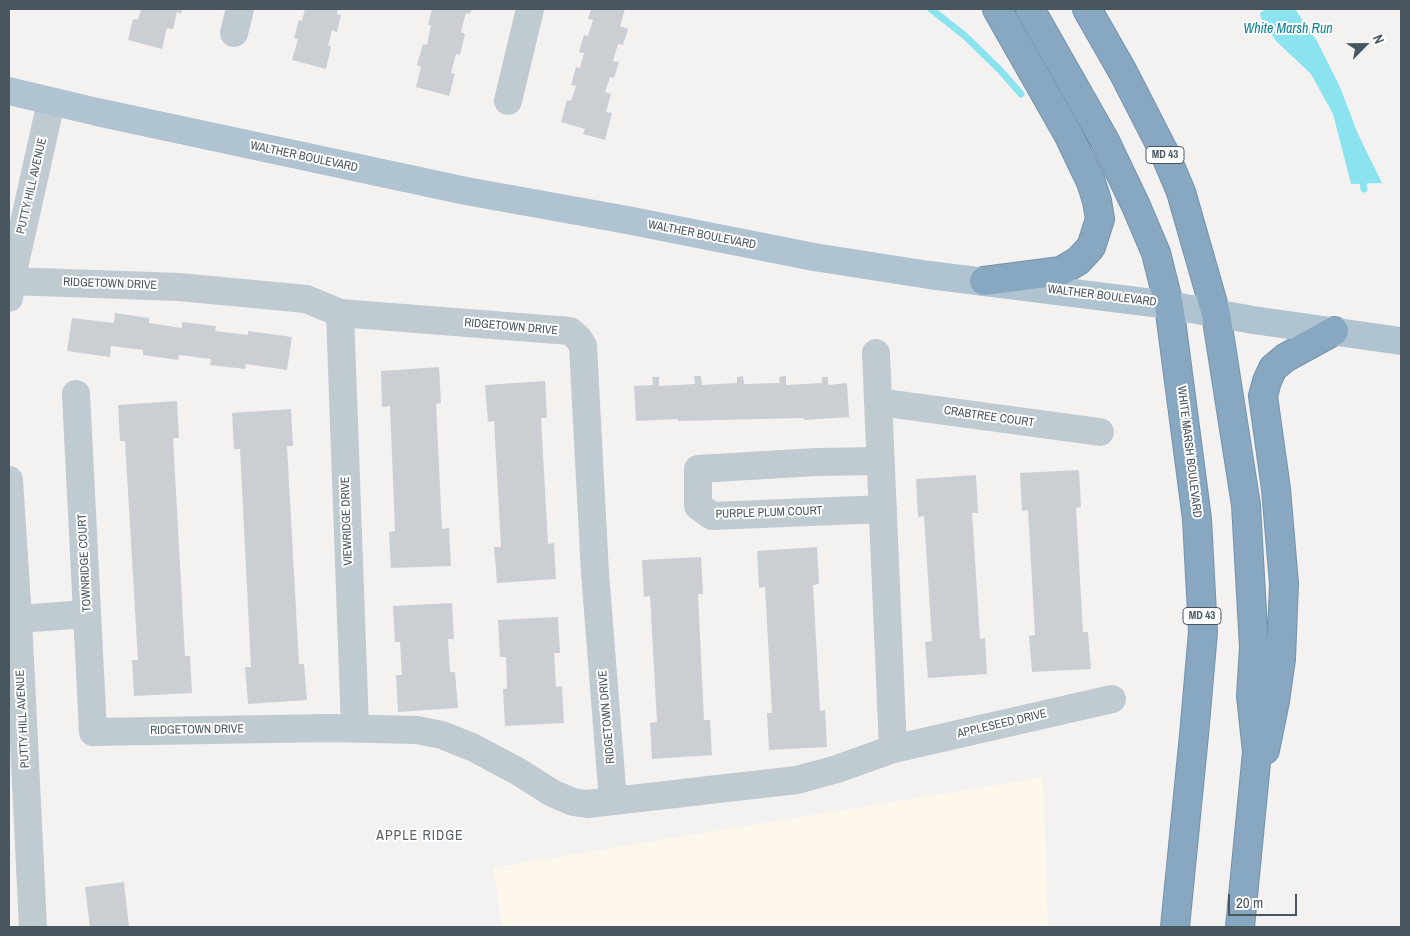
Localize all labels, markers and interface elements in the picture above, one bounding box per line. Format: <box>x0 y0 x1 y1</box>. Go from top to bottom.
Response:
north arrow <box>1340 20 1390 70</box>
water label: White Marsh Run <box>1243 21 1333 37</box>
text: N <box>1369 32 1389 46</box>
street label: PUTTY HILL AVENUE <box>14 137 50 235</box>
street label: WALTHER BOULEVARD <box>249 139 359 175</box>
road number: MD 43 <box>1146 146 1184 164</box>
street label: WALTHER BOULEVARD <box>647 217 757 253</box>
street label: RIDGETOWN DRIVE <box>63 275 157 293</box>
street label: WALTHER BOULEVARD <box>1047 282 1157 310</box>
street label: RIDGETOWN DRIVE <box>464 316 558 338</box>
street label: WHITE MARSH BOULEVARD <box>1174 385 1204 519</box>
street label: CRABTREE COURT <box>943 404 1035 430</box>
street label: VIEWRIDGE DRIVE <box>338 476 356 566</box>
street label: PURPLE PLUM COURT <box>715 504 823 522</box>
street label: TOWNRIDGE COURT <box>75 513 95 613</box>
road number: MD 43 <box>1183 608 1221 624</box>
street label: PUTTY HILL AVENUE <box>13 670 33 768</box>
street label: RIDGETOWN DRIVE <box>596 670 618 764</box>
street label: APPLESEED DRIVE <box>956 707 1048 741</box>
street label: RIDGETOWN DRIVE <box>150 722 244 738</box>
district label: APPLE RIDGE <box>375 828 465 844</box>
scale bar <box>1230 884 1299 916</box>
text: 20 m <box>1236 892 1263 913</box>

